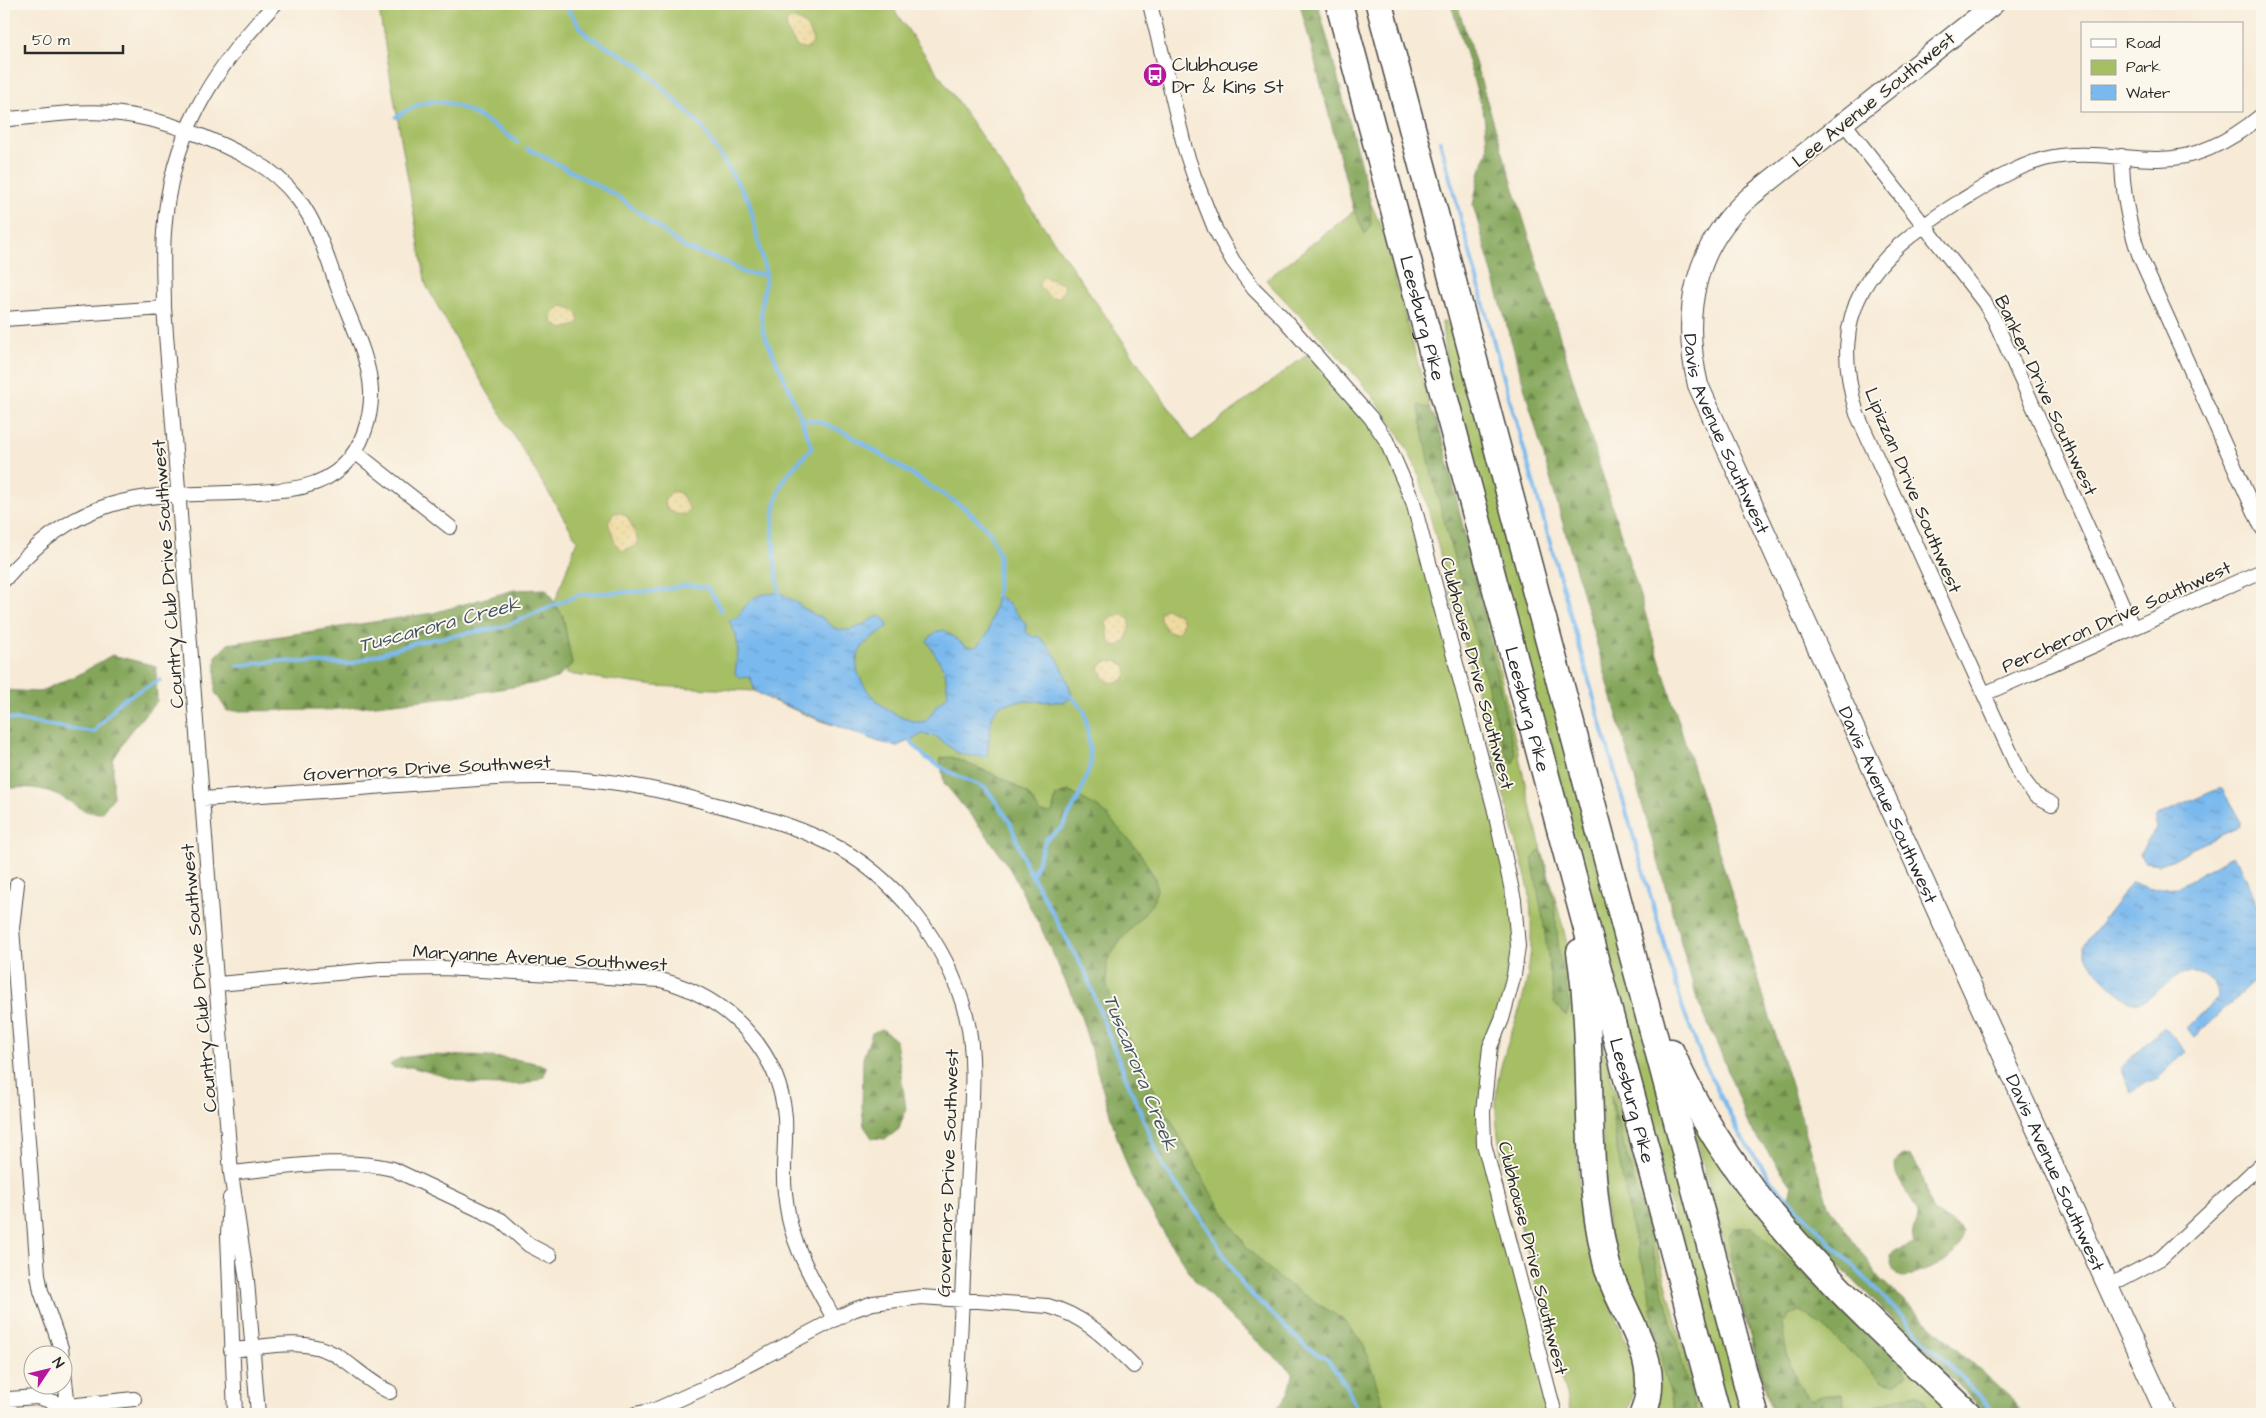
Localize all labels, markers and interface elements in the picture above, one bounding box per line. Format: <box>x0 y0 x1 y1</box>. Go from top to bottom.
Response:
scale bar <box>25 22 122 54</box>
legend <box>2081 22 2244 112</box>
street label: Lee Avenue Southwest <box>1787 26 1962 175</box>
text: 50 m <box>32 30 70 51</box>
text: Road <box>2126 33 2161 54</box>
place label: Clubhouse Dr & Kins St <box>1172 52 1284 101</box>
text: Park <box>2126 57 2161 78</box>
bus stop icon: Clubhouse Dr & Kins St <box>1142 62 1168 88</box>
text: Water <box>2126 83 2170 104</box>
street label: Leesburg Pike <box>1392 253 1451 384</box>
street label: Banker Drive Southwest <box>1987 291 2104 501</box>
street label: Davis Avenue Southwest <box>1676 333 1776 539</box>
street label: Lipizzan Drive Southwest <box>1857 384 1968 598</box>
street label: Country Club Drive Southwest <box>146 438 192 709</box>
street label: Clubhouse Drive Southwest <box>1432 554 1521 793</box>
street label: Percheron Drive Southwest <box>1997 554 2236 680</box>
water label: Tuscarora Creek <box>355 590 524 660</box>
street label: Leesburg Pike <box>1497 644 1556 775</box>
street label: Davis Avenue Southwest <box>1831 702 1944 908</box>
street label: Governors Drive Southwest <box>302 749 552 788</box>
street label: Country Club Drive Southwest <box>174 842 226 1113</box>
street label: Maryanne Avenue Southwest <box>412 938 668 980</box>
water label: Tuscarora Creek <box>1096 990 1184 1155</box>
street label: Leesburg Pike <box>1602 1035 1661 1166</box>
street label: Governors Drive Southwest <box>931 1048 966 1298</box>
street label: Davis Avenue Southwest <box>1998 1070 2111 1276</box>
street label: Clubhouse Drive Southwest <box>1490 1139 1575 1378</box>
north arrow <box>22 1346 72 1396</box>
text: N <box>47 1354 69 1373</box>

